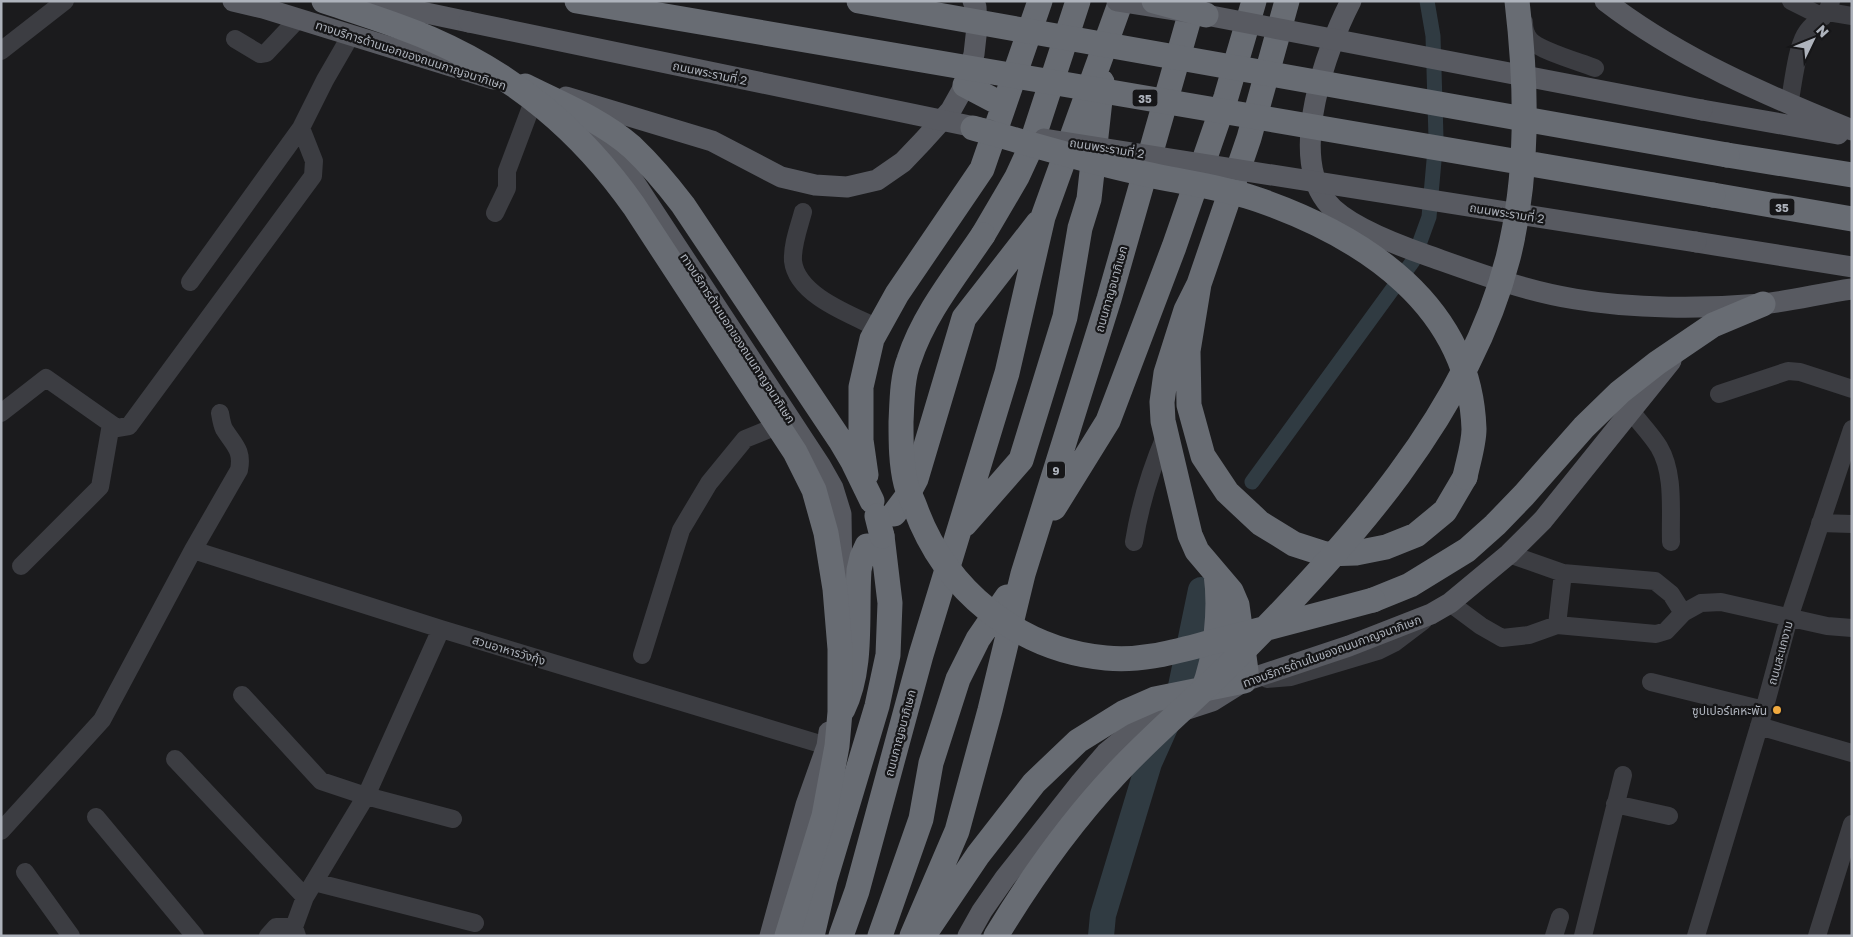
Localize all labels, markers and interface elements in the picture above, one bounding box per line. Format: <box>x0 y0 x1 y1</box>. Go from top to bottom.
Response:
north arrow <box>1788 15 1838 65</box>
street label: ทางบริการด้านนอกของถนนกาญจนาภิเษก <box>314 17 508 93</box>
text: N <box>1813 21 1833 40</box>
street label: ถนนพระรามที่ 2 <box>671 57 749 88</box>
road number: 35 <box>1132 90 1158 106</box>
street label: ถนนพระรามที่ 2 <box>1069 134 1146 161</box>
road number: 35 <box>1770 198 1794 216</box>
street label: ถนนพระรามที่ 2 <box>1469 199 1546 226</box>
street label: ถนนกาญจนาภิเษก <box>1092 244 1130 334</box>
street label: ทางบริการด้านนอกของถนนกาญจนาภิเษก <box>677 250 799 426</box>
road number: 9 <box>1047 462 1065 478</box>
street label: ทางบริการด้านในของถนนกาญจนาภิเษก <box>1241 612 1423 690</box>
street label: ถนนสะแกงาม <box>1764 619 1796 687</box>
street label: สวนอาหารวังกุ้ง <box>471 632 547 668</box>
street label: ถนนกาญจนาภิเษก <box>881 688 919 778</box>
place label: ซูปเปอร์เคหะพัน <box>1692 703 1767 718</box>
marker: ซูปเปอร์เคหะพัน <box>1771 704 1783 716</box>

